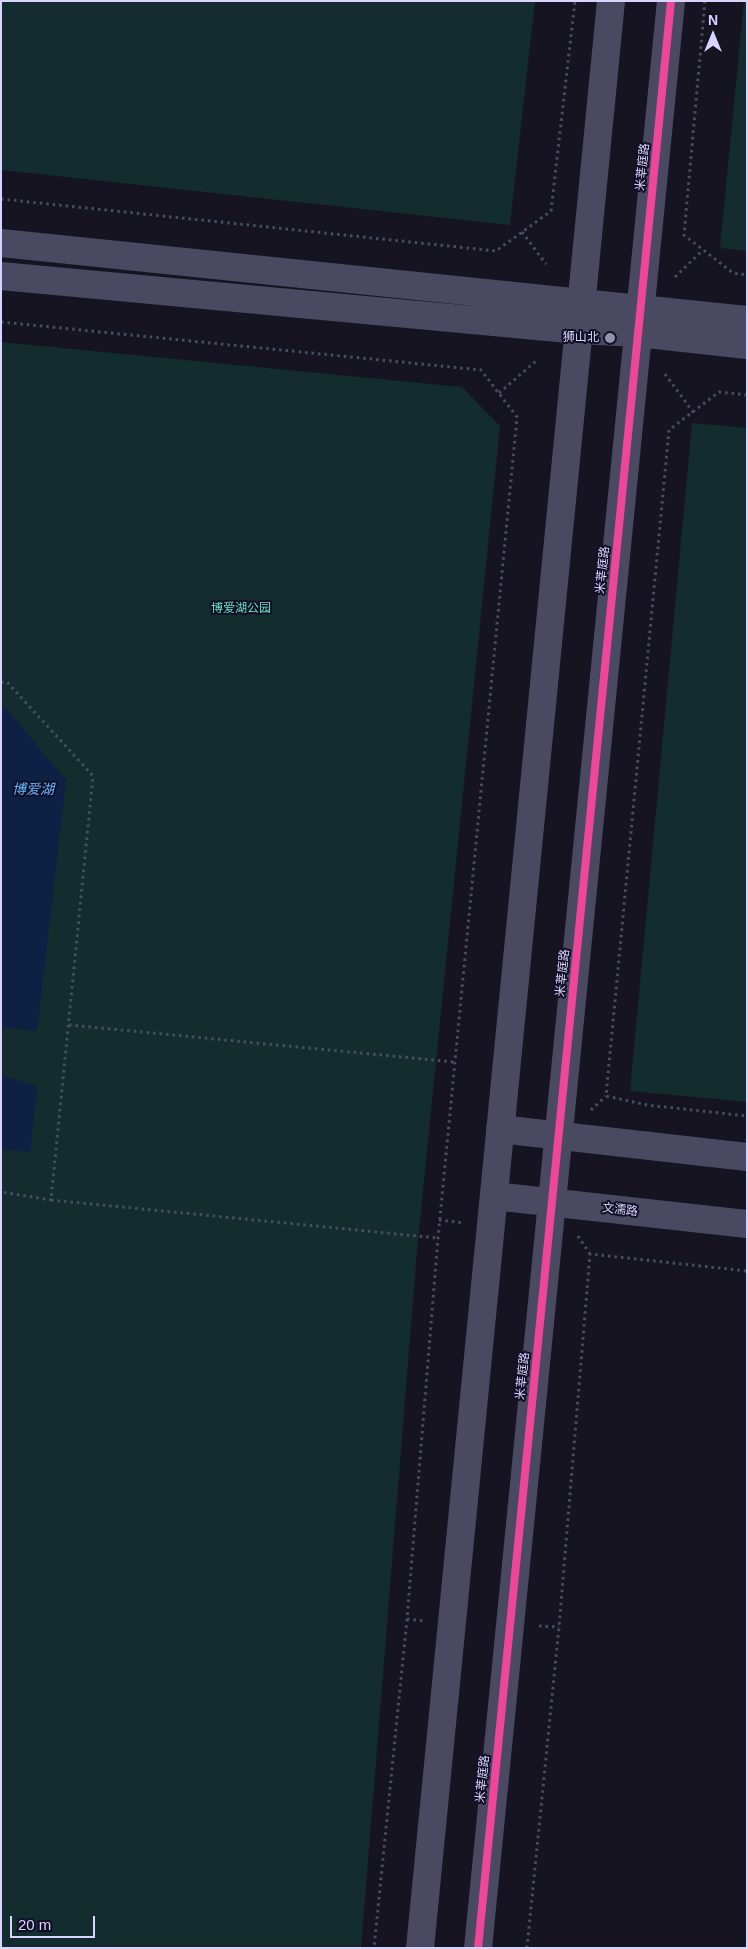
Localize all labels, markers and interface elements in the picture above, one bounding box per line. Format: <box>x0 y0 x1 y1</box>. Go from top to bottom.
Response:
north arrow <box>688 10 738 60</box>
text: N <box>708 12 718 28</box>
street label: 米莘庭路 <box>633 142 653 192</box>
place label: 狮山北 <box>563 331 599 345</box>
marker: 狮山北 <box>603 331 617 345</box>
street label: 米莘庭路 <box>593 545 613 595</box>
park label: 博爱湖公园 <box>211 602 271 616</box>
water label: 博爱湖 <box>12 782 54 798</box>
street label: 米莘庭路 <box>553 948 573 998</box>
street label: 文濡路 <box>601 1201 639 1219</box>
street label: 米莘庭路 <box>513 1351 533 1401</box>
street label: 米莘庭路 <box>473 1754 493 1804</box>
scale bar <box>12 1906 98 1938</box>
text: 20 m <box>18 1916 51 1933</box>

